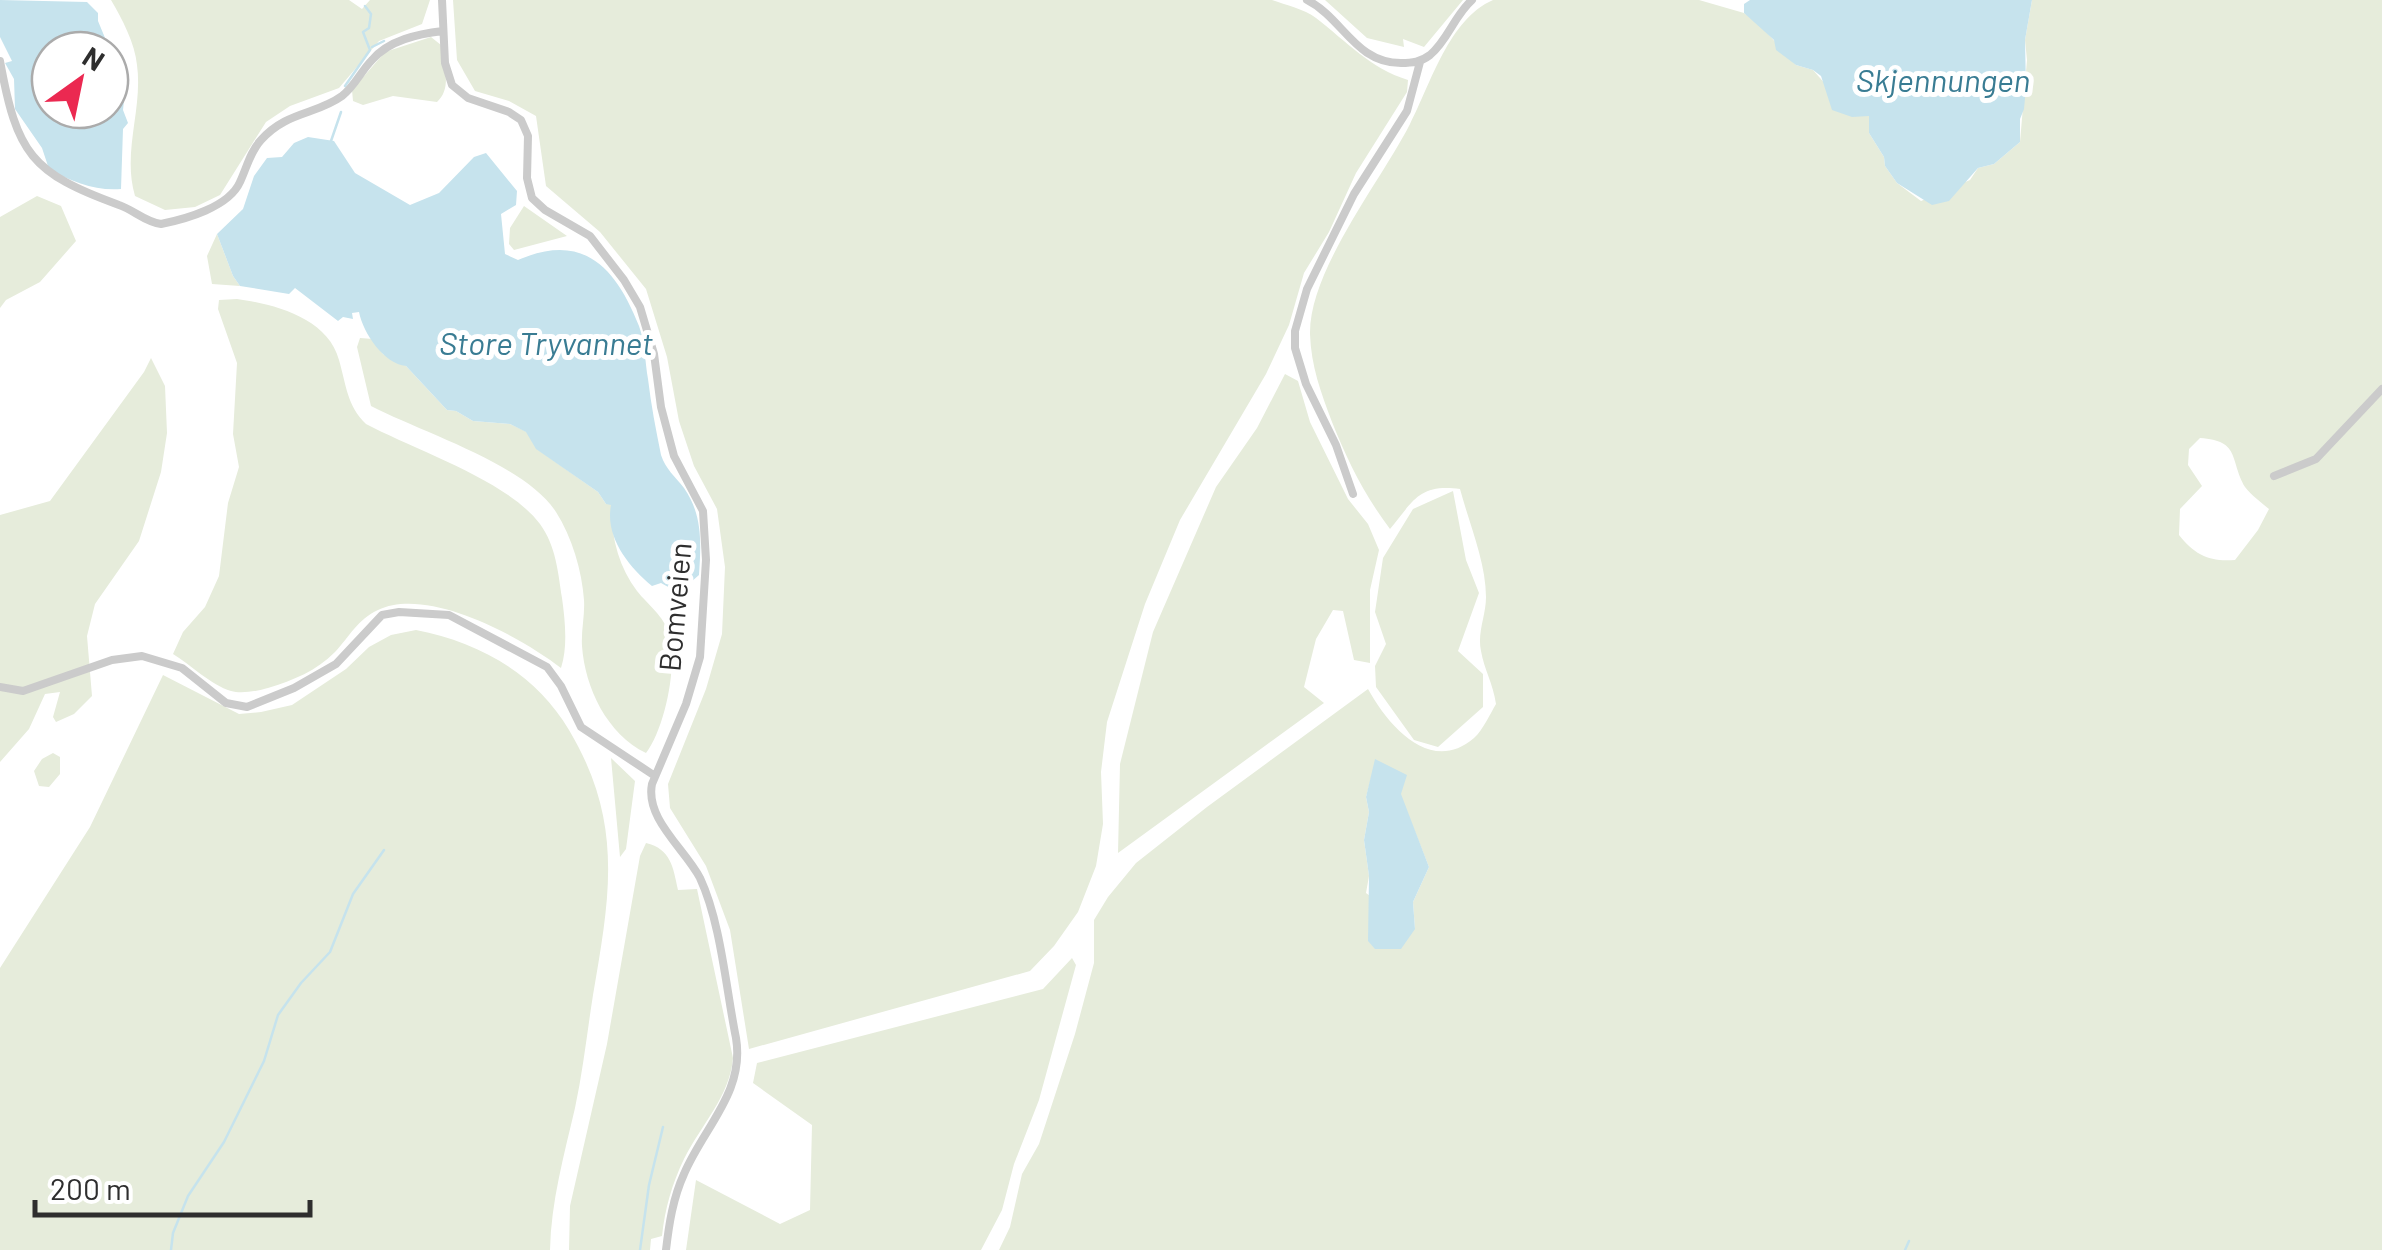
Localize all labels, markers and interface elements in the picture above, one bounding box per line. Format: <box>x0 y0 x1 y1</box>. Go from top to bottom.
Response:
north arrow <box>30 30 130 130</box>
text: N <box>77 39 111 78</box>
water label: Skjennungen <box>1856 60 2030 98</box>
water label: Store Tryvannet <box>439 323 653 361</box>
street label: Bomveien <box>650 541 698 673</box>
scale bar <box>35 1155 310 1217</box>
text: 200 m <box>50 1170 131 1206</box>

